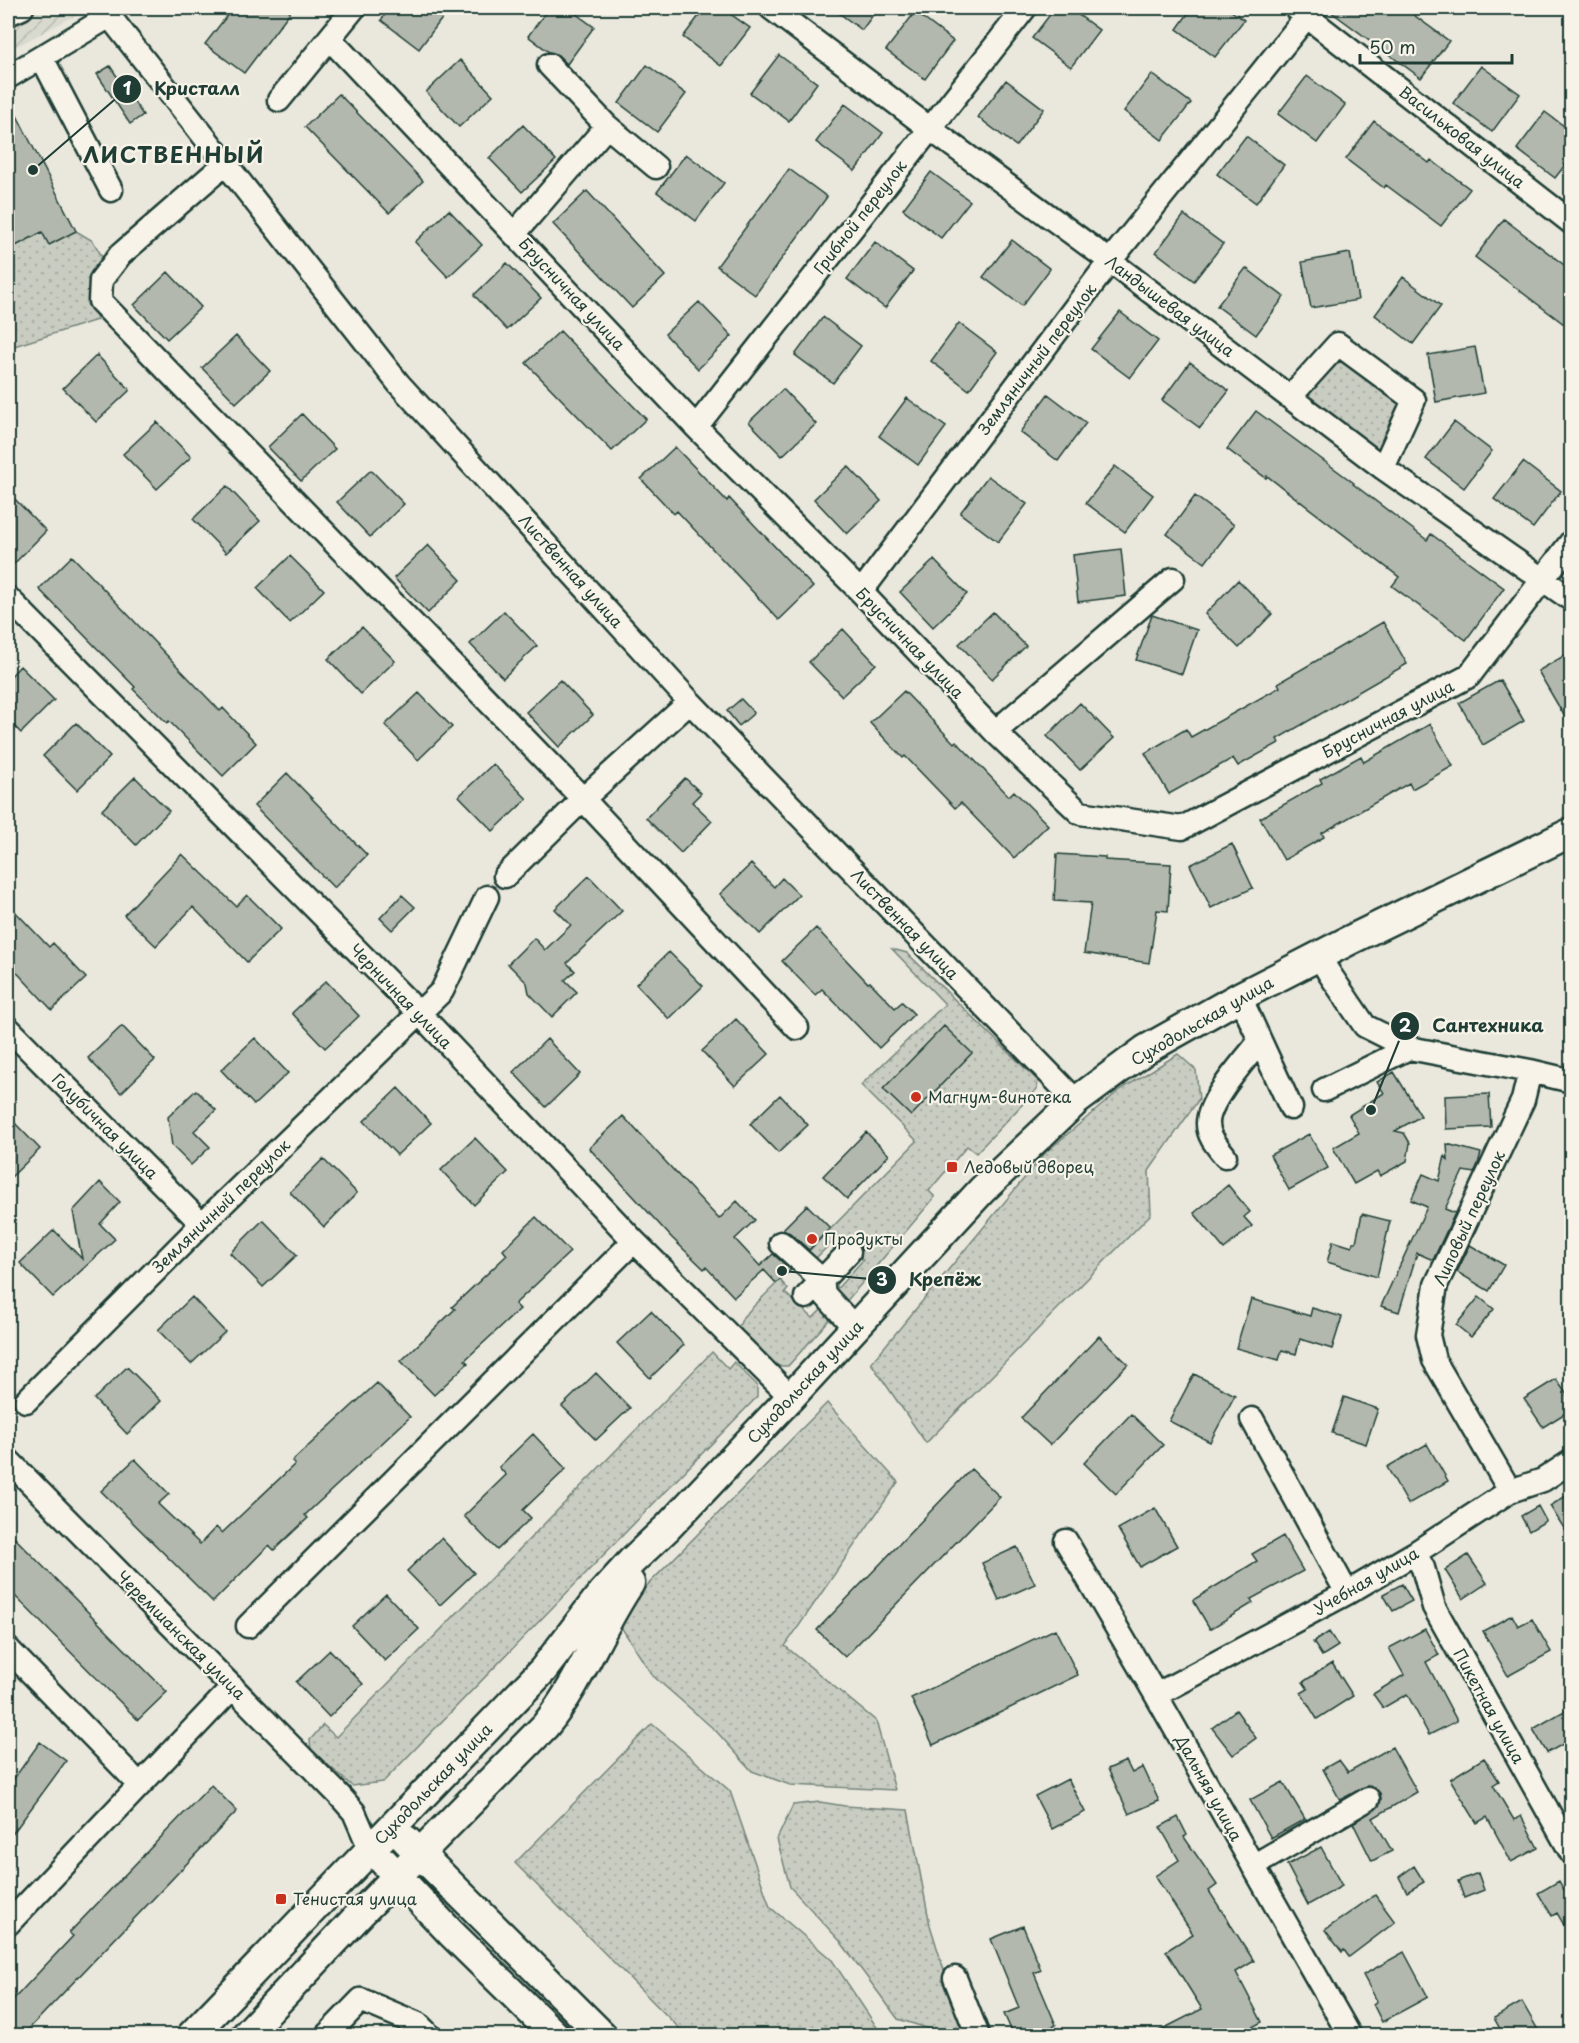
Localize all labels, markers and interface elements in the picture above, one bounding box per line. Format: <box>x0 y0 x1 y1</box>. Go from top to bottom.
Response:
scale bar <box>1360 27 1512 65</box>
text: 50 m <box>1369 33 1416 60</box>
callout: Кристалл <box>112 71 252 107</box>
text: 1 <box>123 74 132 101</box>
text: Кристалл <box>154 74 240 101</box>
street label: Васильковая улица <box>1394 79 1531 193</box>
district label: ЛИСТВЕННЫЙ <box>83 137 265 170</box>
street label: Грибной переулок <box>807 154 912 279</box>
street label: Брусничная улица <box>514 232 631 355</box>
street label: Ландышевая улица <box>1101 249 1240 362</box>
street label: Земляничный переулок <box>971 277 1101 439</box>
street label: Лиственная улица <box>514 508 629 633</box>
street label: Брусничная улица <box>851 581 970 703</box>
street label: Брусничная улица <box>1317 673 1458 763</box>
street label: Лиственная улица <box>846 863 965 984</box>
street label: Черничная улица <box>345 937 458 1053</box>
street label: Суходольская улица <box>1126 970 1277 1071</box>
callout: Сантехника <box>1390 1008 1556 1044</box>
text: 2 <box>1399 1011 1412 1038</box>
text: Сантехника <box>1432 1011 1544 1038</box>
street label: Голубичная улица <box>47 1067 164 1184</box>
place label: Магнум-винотека <box>928 1084 1071 1108</box>
marker: Магнум-винотека <box>909 1090 923 1104</box>
street label: Земляничный переулок <box>146 1132 295 1278</box>
street label: Липовый переулок <box>1426 1146 1510 1289</box>
place label: Ледовый дворец <box>964 1154 1094 1178</box>
marker: Ледовый дворец <box>945 1160 959 1174</box>
place label: Продукты <box>824 1226 903 1250</box>
marker: Продукты <box>805 1232 819 1246</box>
callout: Крепёж <box>867 1262 993 1298</box>
text: 3 <box>876 1265 888 1292</box>
text: Крепёж <box>909 1265 982 1292</box>
street label: Суходольская улица <box>741 1314 868 1448</box>
street label: Учебная улица <box>1308 1540 1423 1620</box>
street label: Черемшанская улица <box>112 1564 252 1704</box>
street label: Пикетная улица <box>1448 1644 1531 1767</box>
street label: Суходольская улица <box>368 1717 497 1850</box>
street label: Дальняя улица <box>1170 1729 1249 1845</box>
place label: Тенистая улица <box>293 1886 417 1910</box>
marker: Тенистая улица <box>274 1892 288 1906</box>

